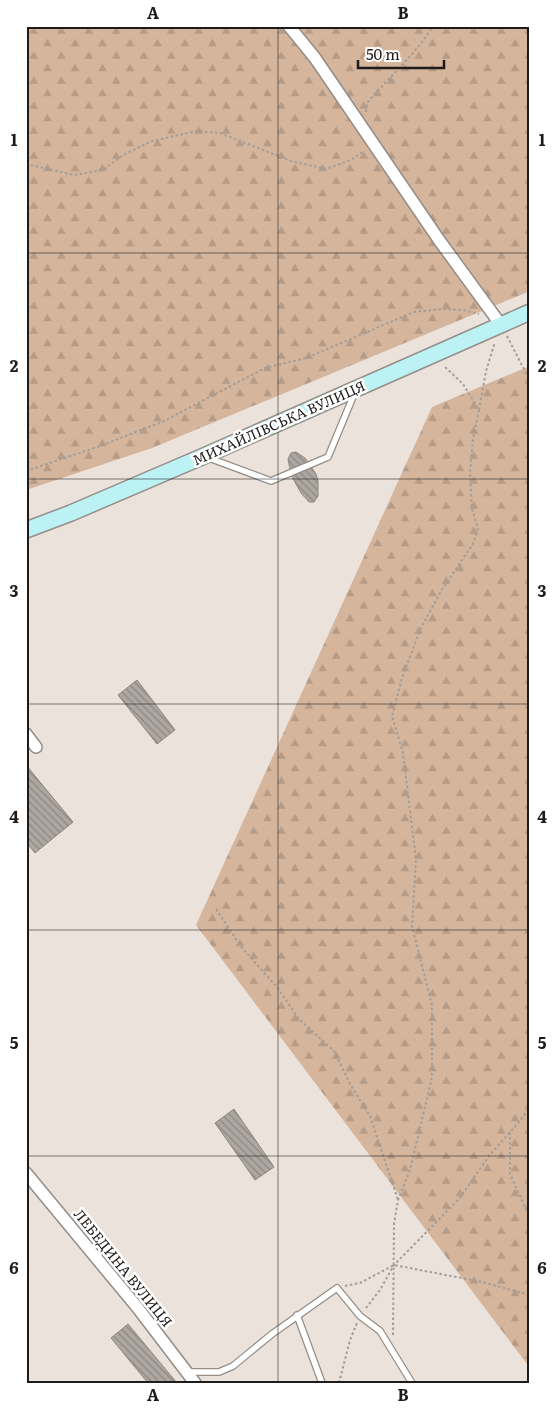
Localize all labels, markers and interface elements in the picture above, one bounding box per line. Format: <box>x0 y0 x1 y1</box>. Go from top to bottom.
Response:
text: A <box>147 0 159 24</box>
text: B <box>397 0 409 24</box>
scale bar <box>358 38 445 70</box>
text: 50 m <box>366 42 400 65</box>
text: 1 <box>11 127 18 151</box>
text: 1 <box>539 127 546 151</box>
text: 2 <box>10 353 19 377</box>
text: 2 <box>538 353 547 377</box>
street label: МИХАЙЛІВСЬКА ВУЛИЦЯ <box>189 375 368 469</box>
text: 3 <box>10 578 19 602</box>
text: 3 <box>538 578 547 602</box>
text: 4 <box>9 804 19 828</box>
text: 4 <box>537 804 547 828</box>
text: 5 <box>10 1030 19 1054</box>
text: 5 <box>538 1030 547 1054</box>
street label: ЛЕБЕДИНА ВУЛИЦЯ <box>70 1204 178 1331</box>
text: 6 <box>9 1255 19 1279</box>
text: 6 <box>537 1255 547 1279</box>
text: A <box>147 1382 159 1406</box>
text: B <box>397 1382 409 1406</box>

